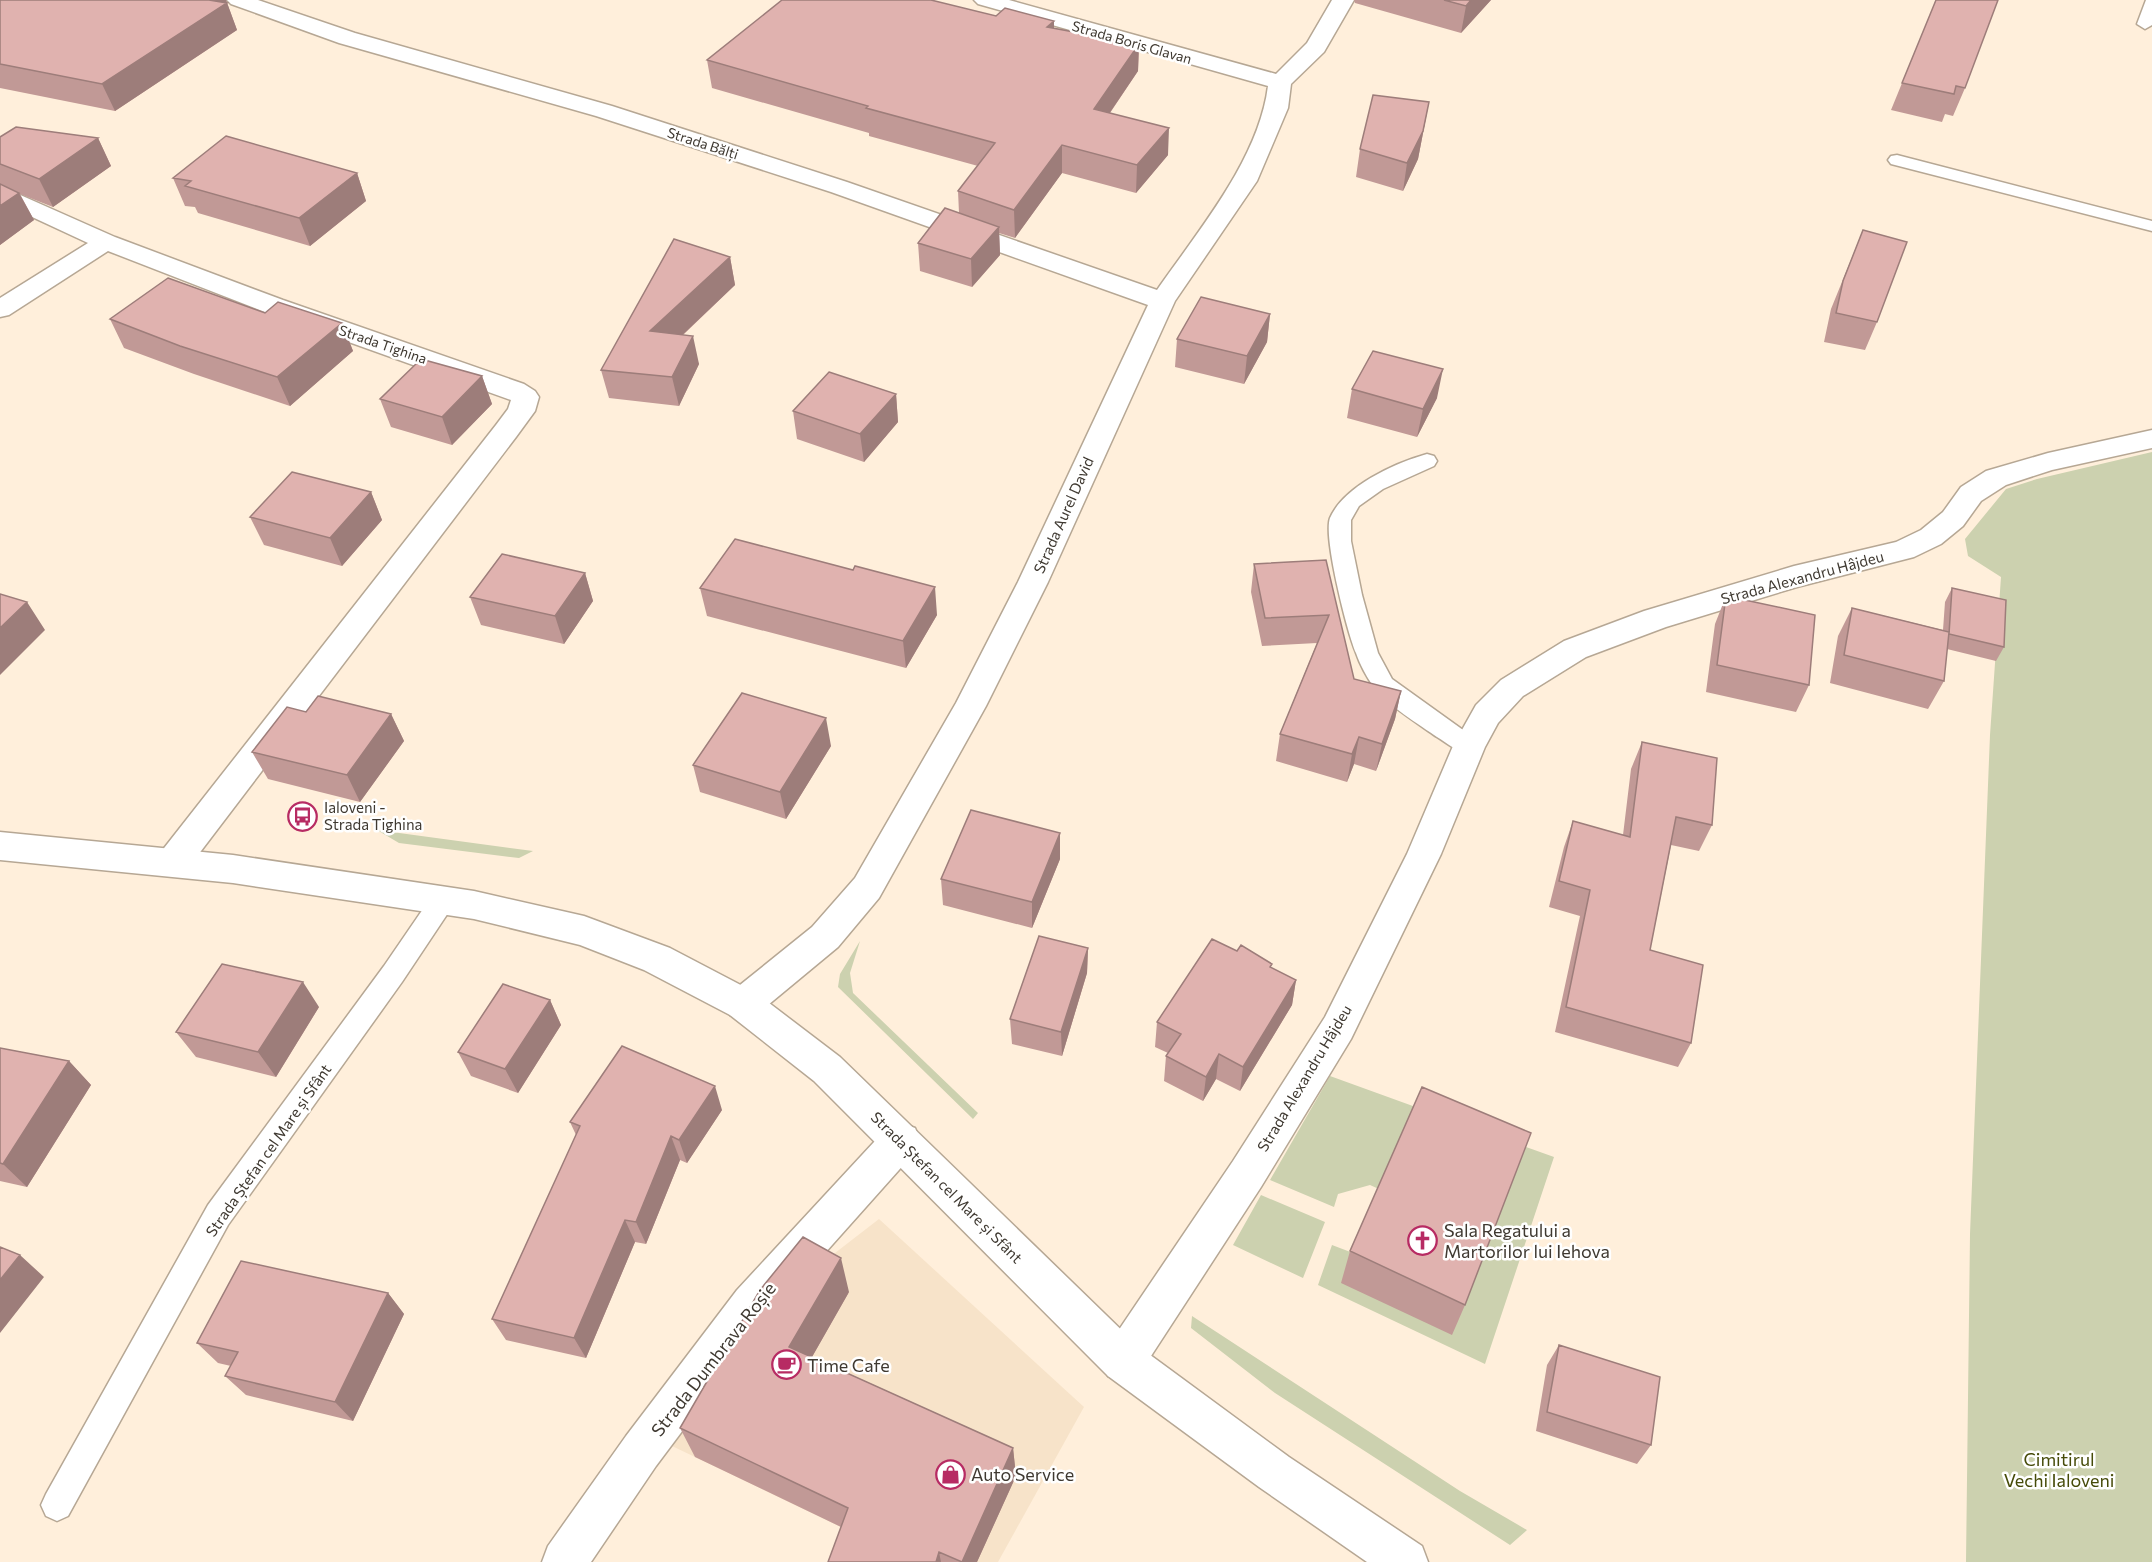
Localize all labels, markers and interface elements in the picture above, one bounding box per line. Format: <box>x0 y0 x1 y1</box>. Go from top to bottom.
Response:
street label: Strada Boris Glavan <box>1070 17 1194 67</box>
street label: Strada Bălți <box>665 124 741 163</box>
street label: Strada Tighina <box>337 321 429 367</box>
street label: Strada Aurel David <box>1029 454 1097 576</box>
street label: Strada Alexandru Hâjdeu <box>1719 547 1885 607</box>
place label: Ialoveni - Strada Tighina <box>324 798 422 833</box>
bus stop icon: Ialoveni - Strada Tighina <box>287 800 319 832</box>
street label: Strada Alexandru Hâjdeu <box>1253 1001 1355 1155</box>
street label: Strada Ștefan cel Mare și Sfânt <box>201 1060 336 1241</box>
street label: Strada Ștefan cel Mare și Sfânt <box>866 1108 1026 1268</box>
place label: Sala Regatului a Martorilor lui Iehova <box>1444 1219 1610 1262</box>
church icon: Sala Regatului a Martorilor lui Iehova <box>1407 1224 1439 1256</box>
street label: Strada Dumbrava Roșie <box>646 1278 781 1441</box>
cafe icon: Time Cafe <box>770 1349 802 1381</box>
place label: Time Cafe <box>807 1354 890 1376</box>
park label: Cimitirul Vechi Ialoveni <box>2004 1448 2114 1491</box>
shop icon: Auto Service <box>934 1458 966 1490</box>
place label: Auto Service <box>971 1463 1074 1485</box>

